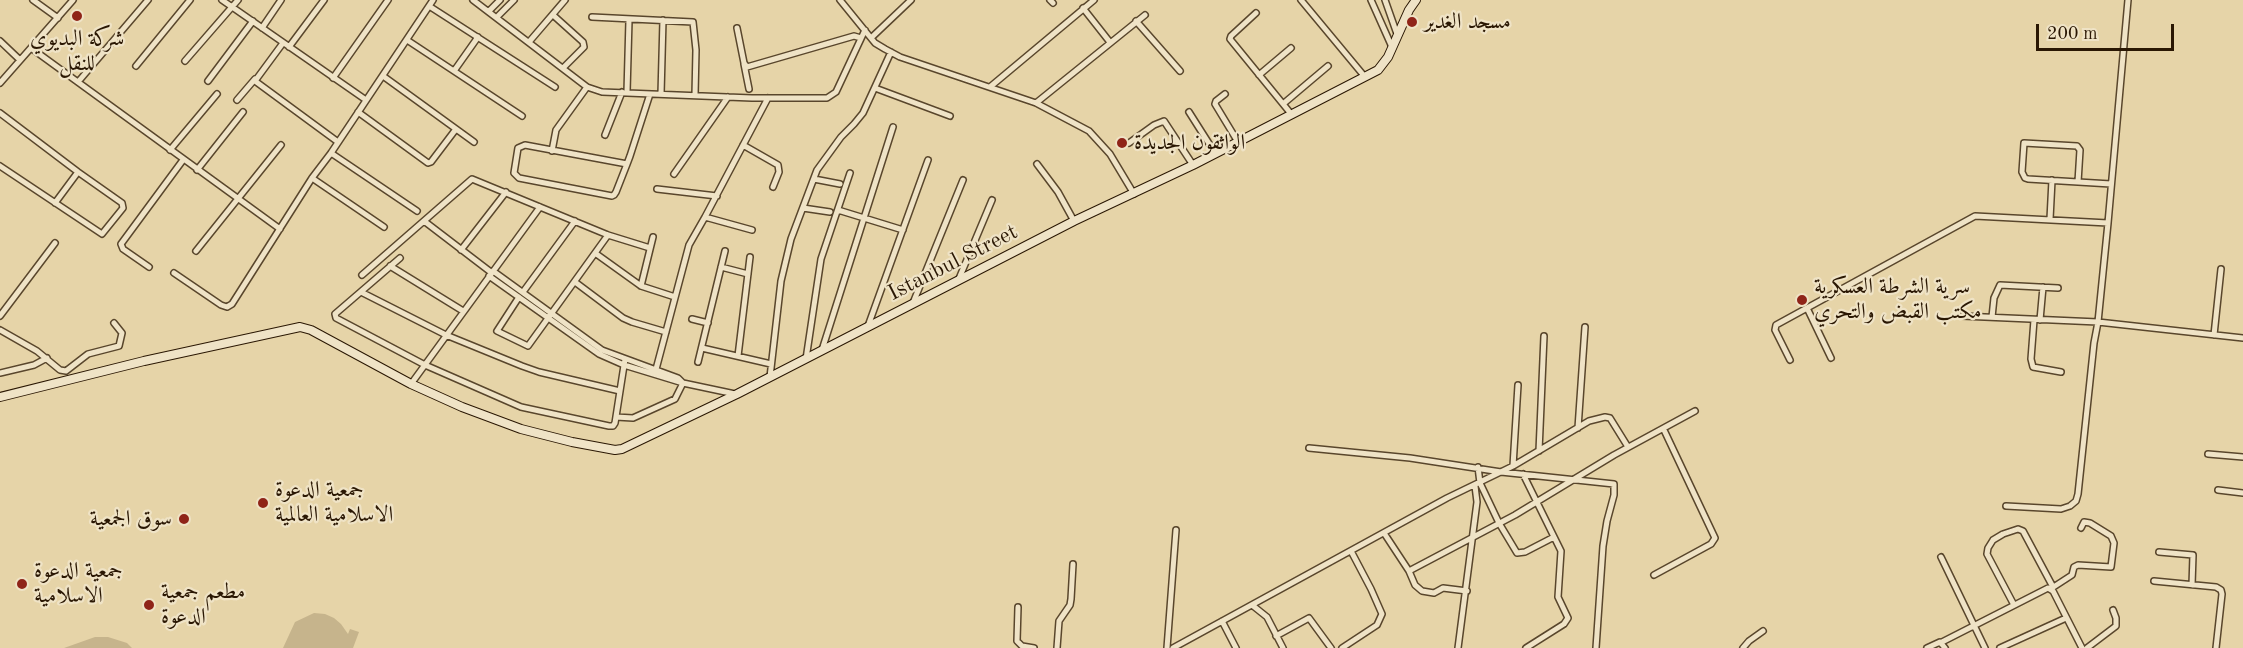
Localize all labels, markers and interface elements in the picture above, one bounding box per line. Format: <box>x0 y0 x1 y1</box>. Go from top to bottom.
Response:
marker: شركة البديوي للنقل <box>70 9 84 23</box>
place label: مسجد الغدير <box>1424 9 1511 35</box>
scale bar <box>2039 12 2177 50</box>
marker: مسجد الغدير <box>1405 15 1419 29</box>
text: 200 m <box>2047 25 2098 43</box>
place label: شركة البديوي للنقل <box>30 26 124 78</box>
place label: الواثقون الجديدة <box>1134 130 1245 156</box>
marker: الواثقون الجديدة <box>1115 136 1129 150</box>
street label: Istanbul Street <box>884 219 1022 307</box>
place label: سرية الشرطة العسكرية مكتب القبض والتحري <box>1814 274 1981 326</box>
marker: سرية الشرطة العسكرية مكتب القبض والتحري <box>1795 293 1809 307</box>
place label: جمعية الدعوة الاسلامية العالمية <box>275 477 393 528</box>
marker: جمعية الدعوة الاسلامية العالمية <box>256 496 270 510</box>
place label: سوق الجمعية <box>90 506 172 532</box>
marker: سوق الجمعية <box>177 512 191 526</box>
place label: جمعية الدعوة الاسلامية <box>34 558 123 610</box>
marker: جمعية الدعوة الاسلامية <box>15 577 29 591</box>
place label: مطعم جمعية الدعوة <box>161 579 245 630</box>
marker: مطعم جمعية الدعوة <box>142 598 156 612</box>

